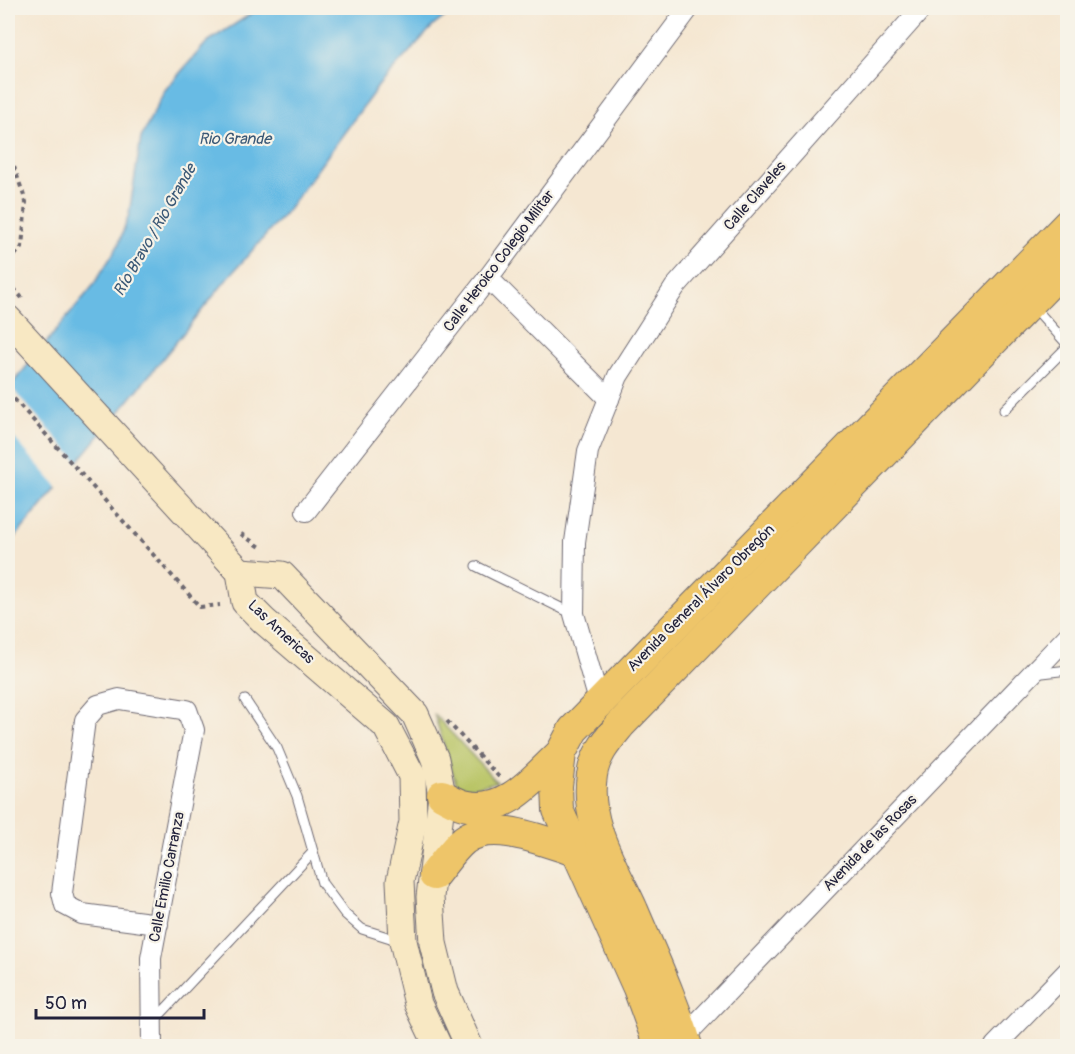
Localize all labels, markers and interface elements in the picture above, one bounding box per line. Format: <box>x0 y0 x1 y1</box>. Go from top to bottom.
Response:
water label: Rio Grande <box>199 129 273 149</box>
street label: Calle Claveles <box>720 157 790 235</box>
water label: Río Bravo / Rio Grande <box>109 159 202 299</box>
street label: Calle Heroico Colegio Militar <box>439 186 559 336</box>
street label: Avenida General Álvaro Obregón <box>623 520 779 676</box>
street label: Las Americas <box>243 596 319 668</box>
street label: Avenida de las Rosas <box>819 790 921 895</box>
street label: Calle Emilio Carranza <box>145 810 189 944</box>
scale bar <box>36 982 204 1020</box>
text: 50 m <box>45 992 87 1015</box>

